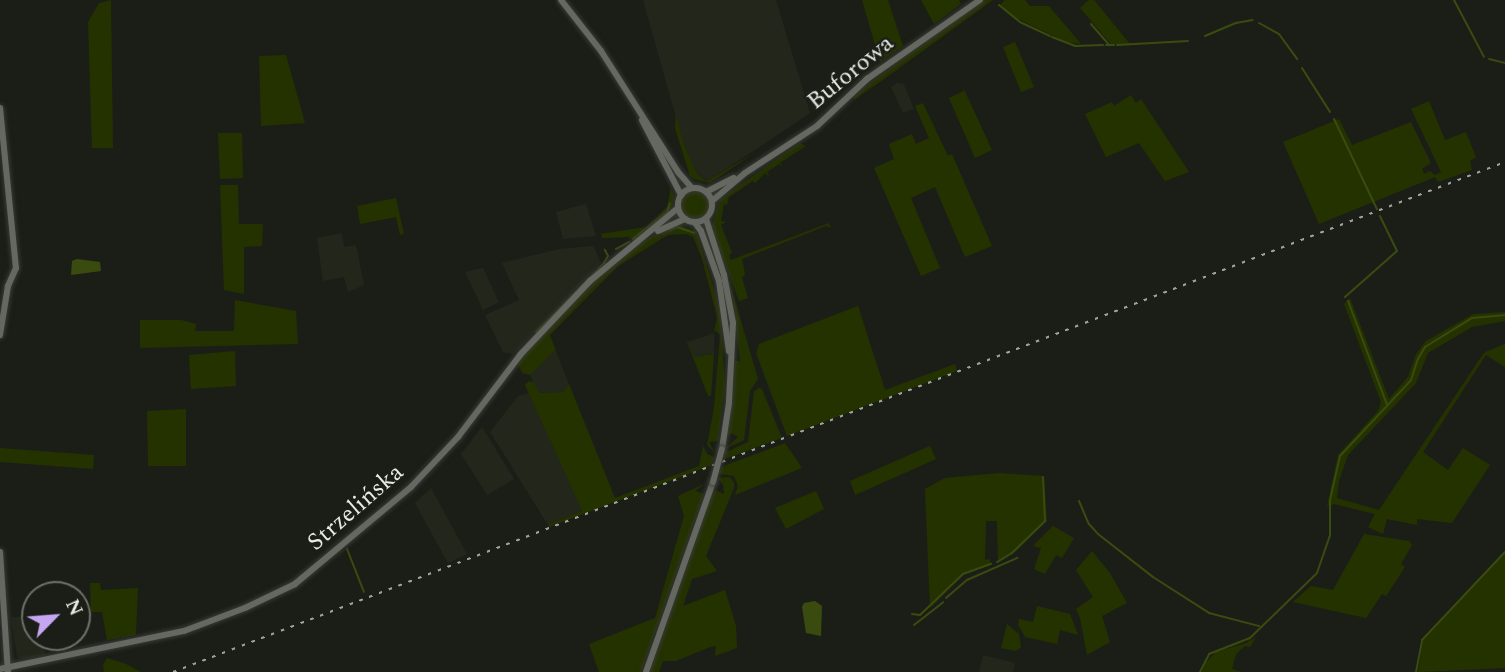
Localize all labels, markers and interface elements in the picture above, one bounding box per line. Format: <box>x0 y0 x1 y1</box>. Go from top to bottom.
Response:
street label: Buforowa <box>802 29 900 117</box>
street label: Strzelińska <box>302 458 410 558</box>
north arrow <box>21 581 91 651</box>
text: N <box>57 595 90 621</box>

